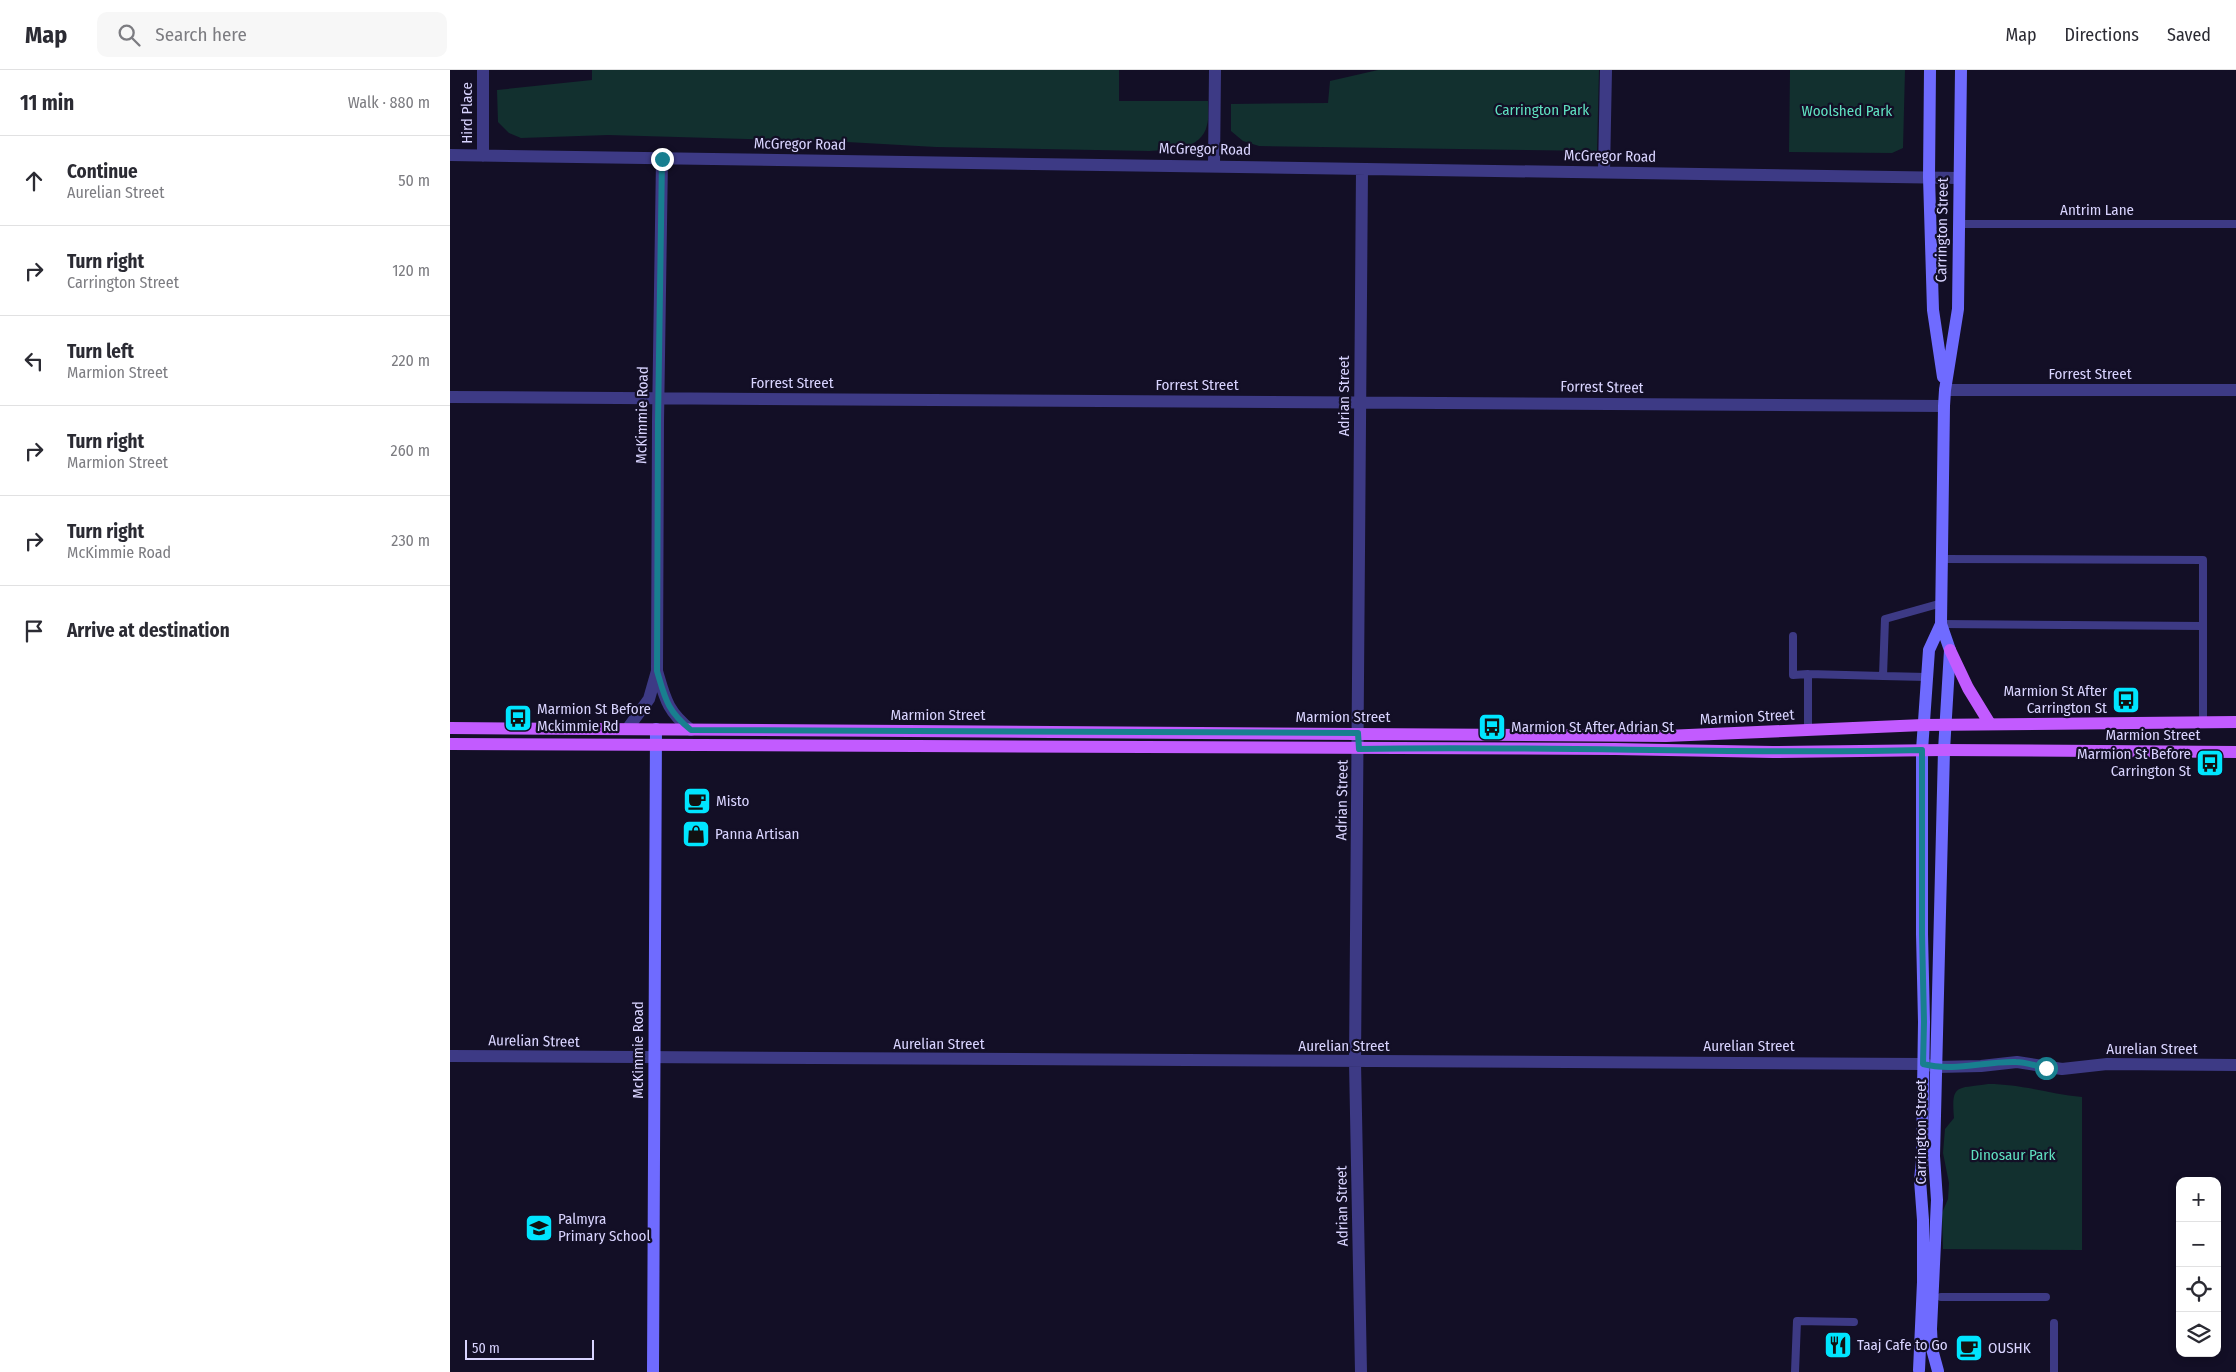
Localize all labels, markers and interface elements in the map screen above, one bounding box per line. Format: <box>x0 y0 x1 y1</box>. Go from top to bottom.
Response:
search box <box>97 12 447 57</box>
text: Map <box>25 21 67 49</box>
icon: search <box>115 21 143 49</box>
text: Search here <box>155 23 247 46</box>
text: Map <box>2005 24 2037 46</box>
text: Directions <box>2065 24 2139 46</box>
text: Saved <box>2167 24 2211 46</box>
street label: Hird Place <box>458 82 476 144</box>
text: 11 min <box>20 90 74 116</box>
text: Walk · 880 m <box>348 93 430 112</box>
park label: Carrington Park <box>1495 101 1589 119</box>
park label: Woolshed Park <box>1802 102 1892 120</box>
street label: McGregor Road <box>754 134 846 154</box>
street label: McGregor Road <box>1159 139 1251 159</box>
street label: McGregor Road <box>1564 146 1656 166</box>
route end <box>651 148 674 171</box>
text: Continue <box>67 160 138 183</box>
icon: ahead <box>20 167 48 195</box>
text: 50 m <box>398 171 430 190</box>
street label: Carrington Street <box>1932 177 1952 283</box>
text: Aurelian Street <box>67 183 164 202</box>
street label: Antrim Lane <box>2060 201 2134 219</box>
text: Turn right <box>67 250 144 273</box>
icon: right <box>20 257 48 285</box>
text: 120 m <box>392 261 430 280</box>
text: Carrington Street <box>67 273 179 292</box>
text: Turn left <box>67 340 134 363</box>
icon: left <box>20 347 48 375</box>
text: 220 m <box>391 351 430 370</box>
street label: Adrian Street <box>1335 356 1353 436</box>
text: Marmion Street <box>67 363 168 382</box>
street label: Forrest Street <box>2048 365 2132 383</box>
street label: McKimmie Road <box>632 366 652 464</box>
street label: Forrest Street <box>750 374 834 392</box>
street label: Forrest Street <box>1155 376 1239 394</box>
street label: Forrest Street <box>1560 377 1644 397</box>
text: Turn right <box>67 430 144 453</box>
icon: right <box>20 437 48 465</box>
text: 260 m <box>391 441 430 460</box>
text: Marmion Street <box>67 453 168 472</box>
text: Turn right <box>67 520 144 543</box>
icon: right <box>20 527 48 555</box>
text: 230 m <box>391 531 430 550</box>
text: McKimmie Road <box>67 543 171 562</box>
icon: arrive <box>20 617 48 645</box>
text: Arrive at destination <box>67 619 230 642</box>
place label: Marmion St After Carrington St <box>2003 682 2108 717</box>
bus stop icon: Marmion St After Carrington St <box>2111 685 2141 715</box>
place label: Marmion St Before Mckimmie Rd <box>537 700 651 735</box>
bus stop icon: Marmion St Before Mckimmie Rd <box>503 703 533 733</box>
street label: Marmion Street <box>891 706 985 724</box>
street label: Marmion Street <box>1699 706 1795 728</box>
street label: Marmion Street <box>1296 708 1390 726</box>
bus stop icon: Marmion St After Adrian St <box>1477 712 1507 742</box>
place label: Marmion St After Adrian St <box>1511 718 1674 736</box>
street label: Marmion Street <box>2106 726 2200 744</box>
place label: Marmion St Before Carrington St <box>2077 745 2191 780</box>
bus stop icon: Marmion St Before Carrington St <box>2195 748 2225 778</box>
street label: Adrian Street <box>1332 759 1352 840</box>
cafe icon: Misto <box>682 786 712 816</box>
place label: Misto <box>716 792 750 810</box>
shop icon: Panna Artisan <box>681 819 711 849</box>
place label: Panna Artisan <box>715 825 799 843</box>
street label: McKimmie Road <box>629 1001 647 1099</box>
street label: Aurelian Street <box>488 1031 580 1051</box>
street label: Aurelian Street <box>893 1035 985 1053</box>
street label: Aurelian Street <box>1298 1037 1390 1055</box>
street label: Aurelian Street <box>1703 1037 1795 1055</box>
street label: Aurelian Street <box>2106 1040 2198 1058</box>
route start <box>2035 1057 2058 1080</box>
street label: Carrington Street <box>1912 1079 1930 1184</box>
park label: Dinosaur Park <box>1970 1146 2056 1164</box>
street label: Adrian Street <box>1332 1165 1352 1246</box>
map controls <box>2176 1177 2221 1357</box>
button: + <box>2176 1177 2221 1222</box>
place label: Palmyra Primary School <box>558 1210 650 1245</box>
school or university icon: Palmyra Primary School <box>524 1213 554 1243</box>
button: − <box>2176 1222 2221 1267</box>
button: locate <box>2176 1267 2221 1312</box>
button: layers <box>2176 1312 2221 1357</box>
restaurant icon: Taaj Cafe to Go <box>1823 1330 1853 1360</box>
cafe icon: OUSHK <box>1954 1333 1984 1363</box>
place label: Taaj Cafe to Go <box>1857 1336 1948 1354</box>
scale bar <box>465 1337 594 1360</box>
place label: OUSHK <box>1988 1339 2031 1357</box>
text: 50 m <box>472 1340 500 1357</box>

